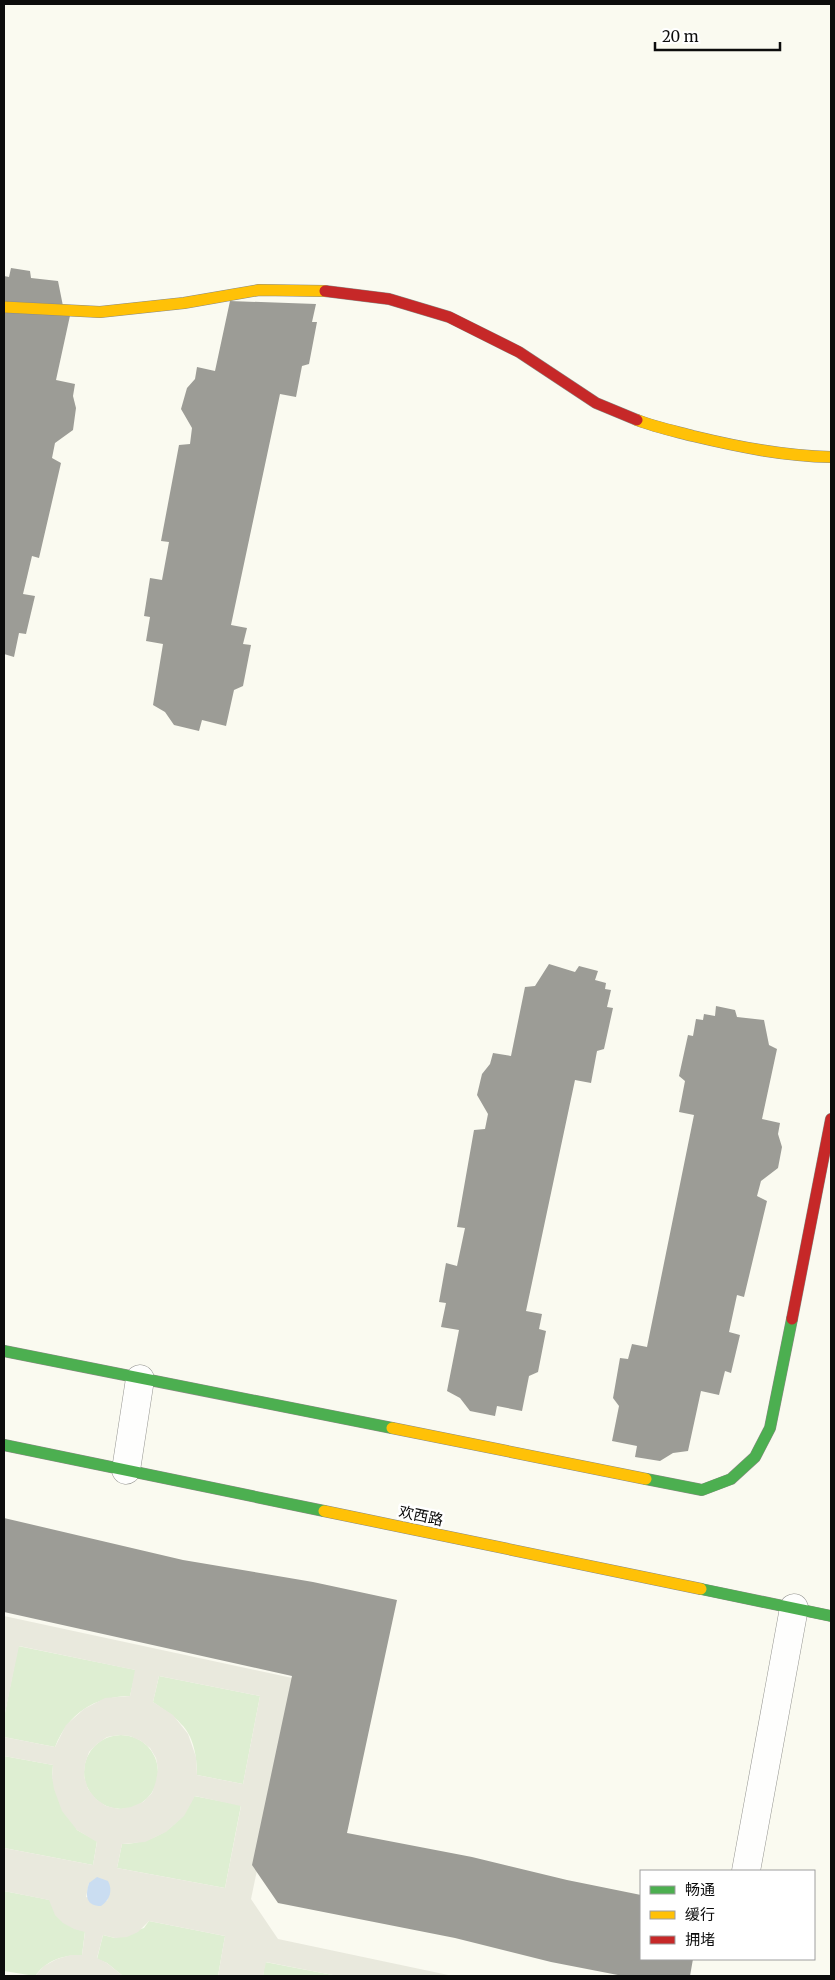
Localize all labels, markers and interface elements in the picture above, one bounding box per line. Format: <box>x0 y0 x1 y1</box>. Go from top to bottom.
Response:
scale bar <box>655 20 780 52</box>
text: 20 m <box>662 27 699 46</box>
street label: 欢西路 <box>397 1502 445 1529</box>
legend <box>640 1870 815 1960</box>
text: 畅通 <box>685 1880 715 1899</box>
text: 缓行 <box>685 1905 715 1924</box>
text: 拥堵 <box>685 1930 715 1949</box>

